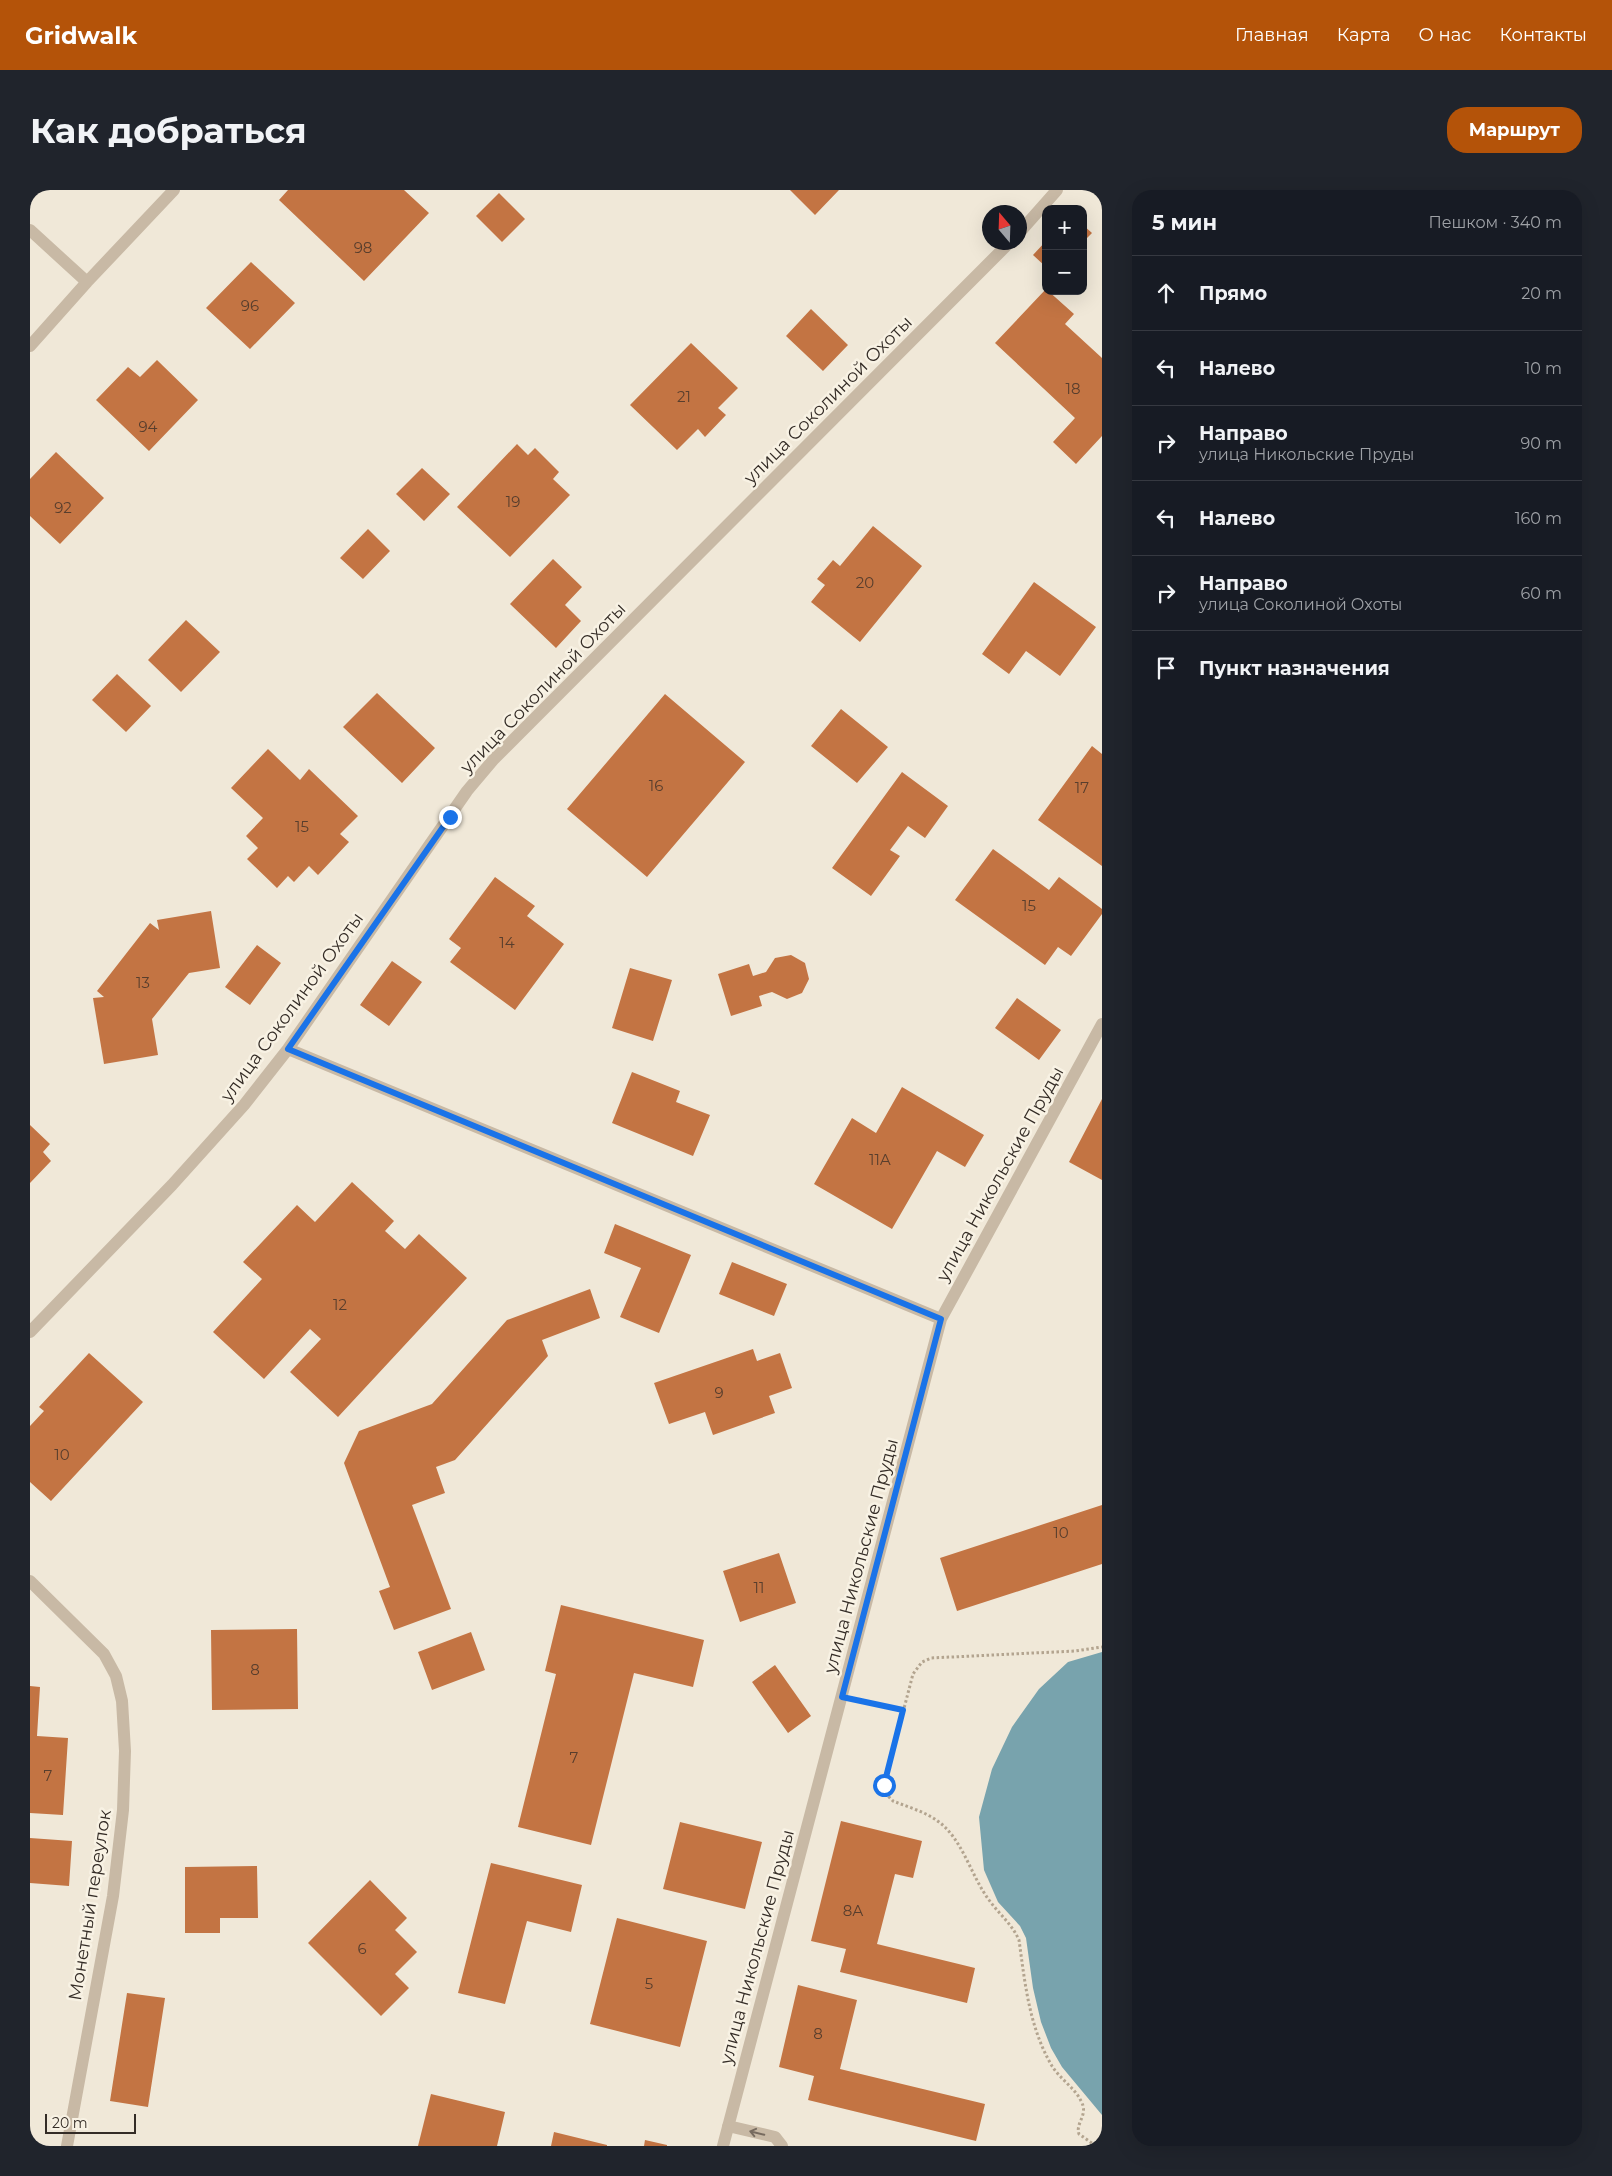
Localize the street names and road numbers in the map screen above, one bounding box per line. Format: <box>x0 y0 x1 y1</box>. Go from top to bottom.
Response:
street label: улица Соколиной Охоты <box>739 311 917 489</box>
street label: улица Соколиной Охоты <box>455 598 630 779</box>
street label: улица Соколиной Охоты <box>215 908 368 1107</box>
street label: улица Никольские Пруды <box>931 1063 1068 1286</box>
street label: улица Никольские Пруды <box>819 1436 903 1677</box>
street label: Монетный переулок <box>64 1807 116 2002</box>
street label: улица Никольские Пруды <box>715 1827 799 2068</box>

